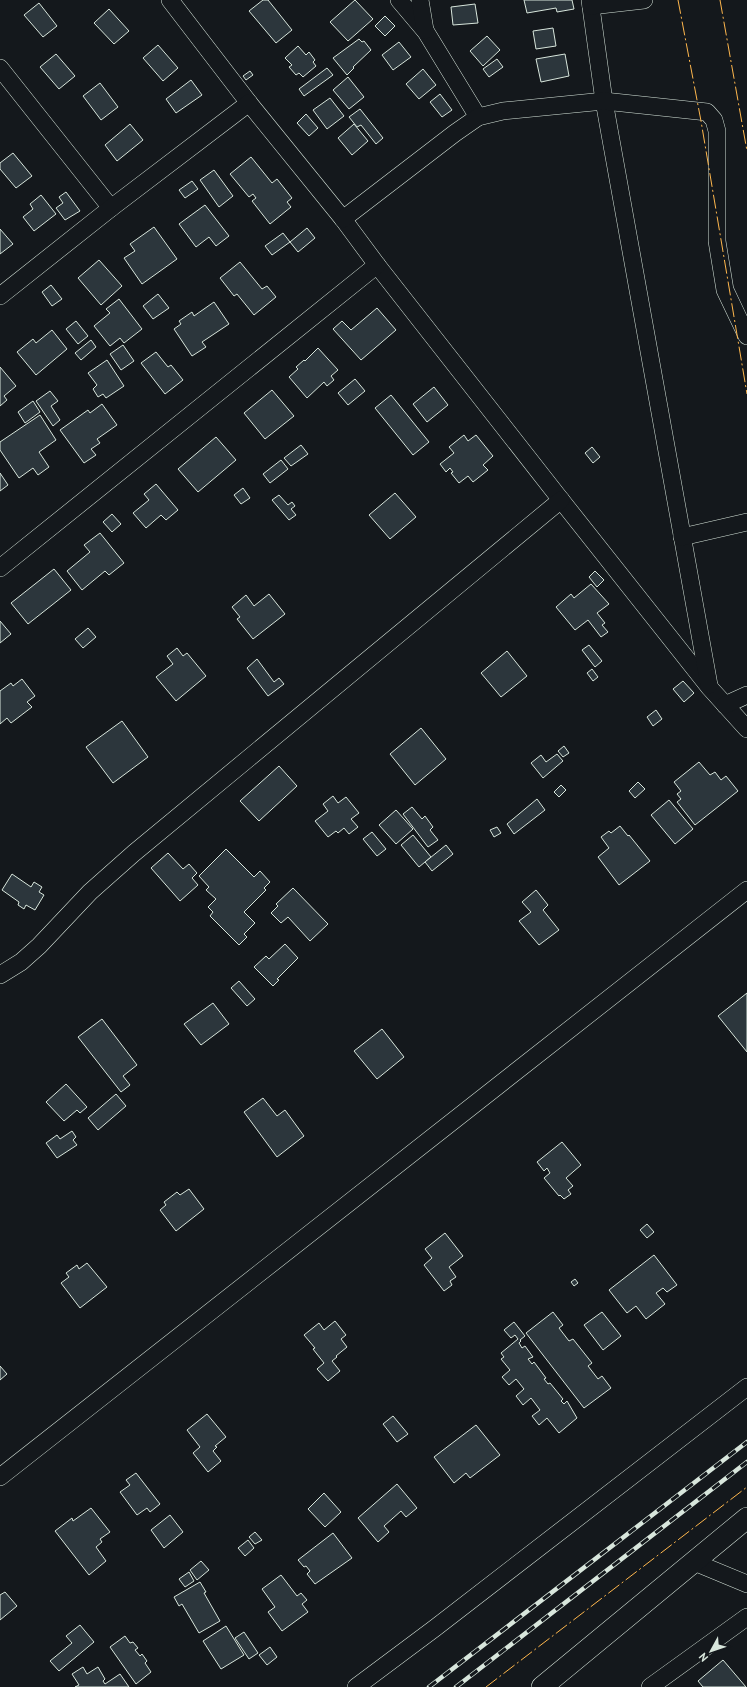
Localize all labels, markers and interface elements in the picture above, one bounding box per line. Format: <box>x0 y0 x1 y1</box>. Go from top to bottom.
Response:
north arrow <box>691 1631 731 1671</box>
text: N <box>696 1650 711 1665</box>

